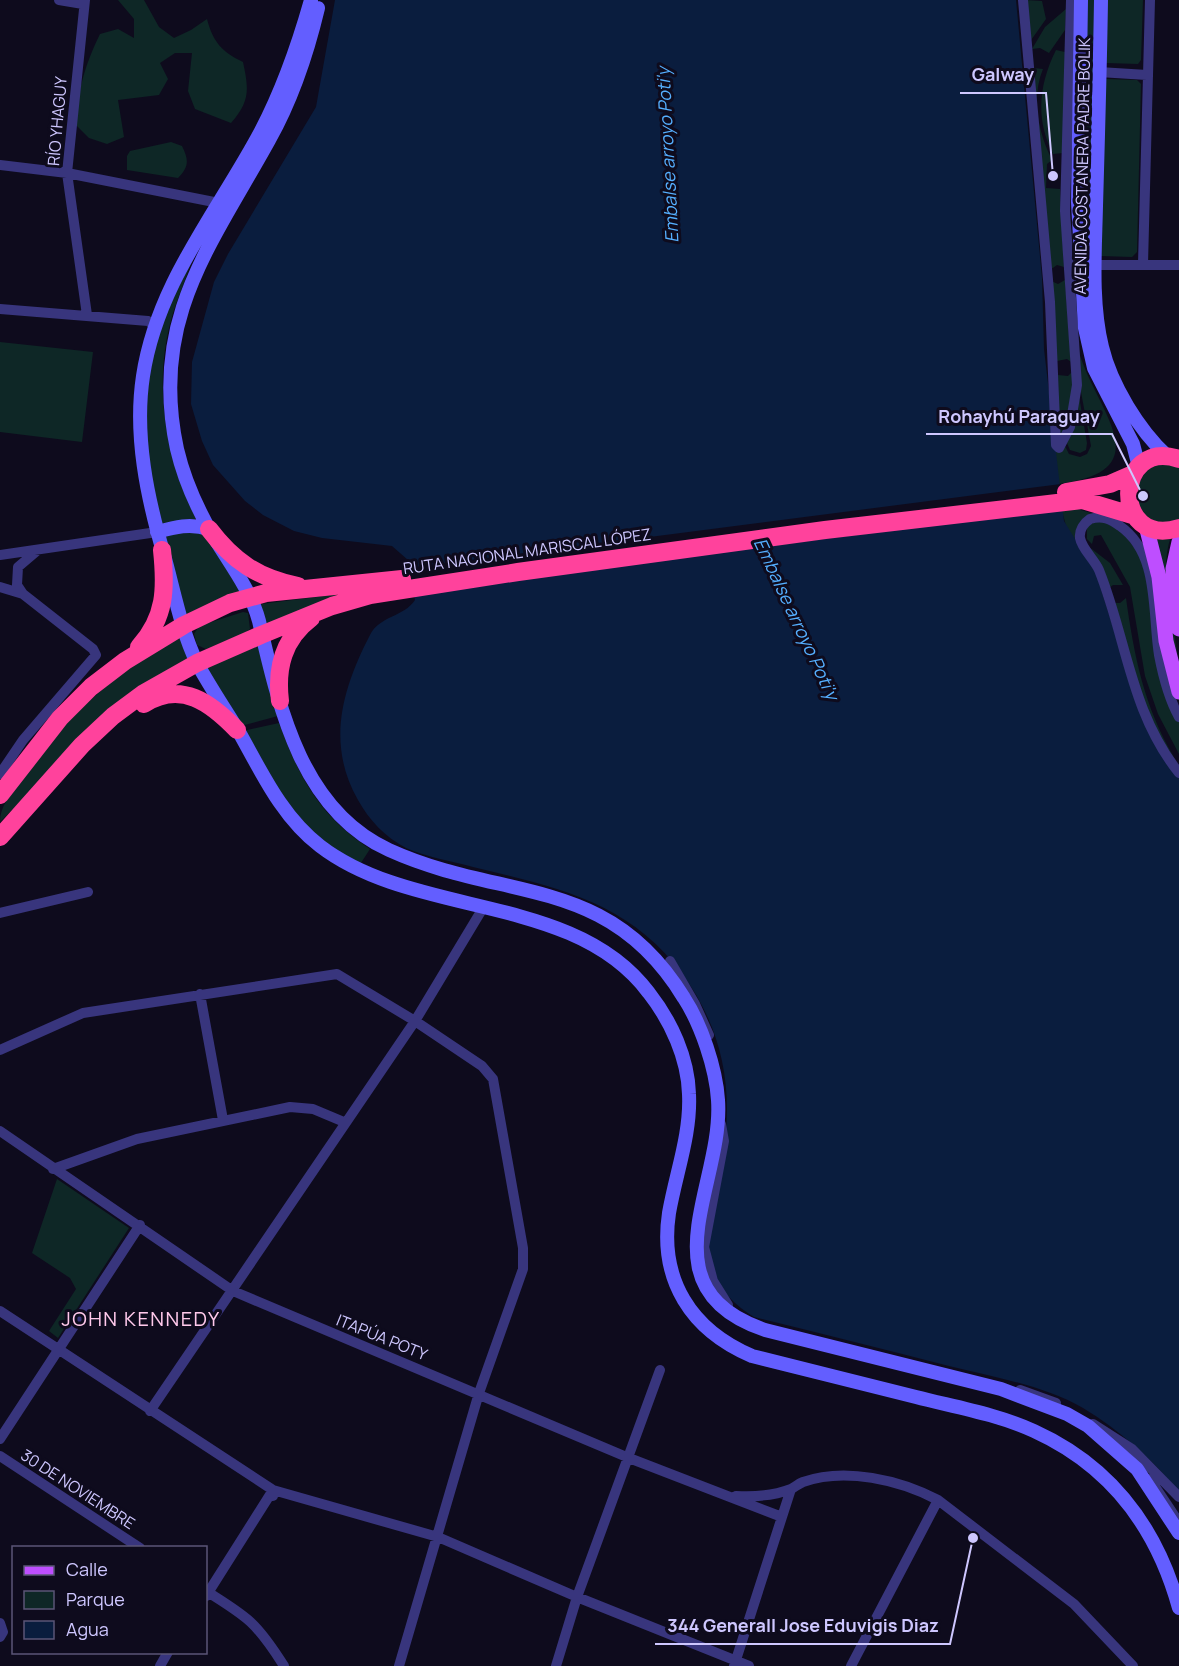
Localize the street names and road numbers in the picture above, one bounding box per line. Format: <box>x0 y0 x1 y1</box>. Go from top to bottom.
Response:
street label: AVENIDA COSTANERA PADRE BOLIK <box>1069 37 1095 295</box>
street label: RÍO YHAGUY <box>42 75 72 167</box>
street label: RUTA NACIONAL MARISCAL LÓPEZ <box>402 523 653 579</box>
street label: ITAPÚA POTY <box>333 1309 431 1365</box>
street label: 30 DE NOVIEMBRE <box>17 1444 139 1534</box>

